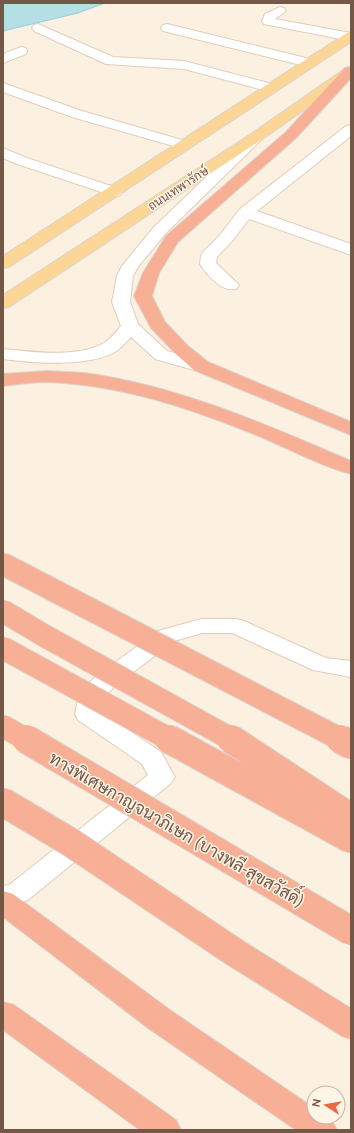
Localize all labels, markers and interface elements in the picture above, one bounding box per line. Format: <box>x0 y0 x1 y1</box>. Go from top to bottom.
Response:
street label: ถนนเทพารักษ์ <box>145 162 211 212</box>
street label: ทางพิเศษกาญจนาภิเษก (บางพลี-สุขสวัสดิ์) <box>45 743 311 913</box>
north arrow <box>306 1085 346 1125</box>
text: N <box>309 1098 323 1108</box>

